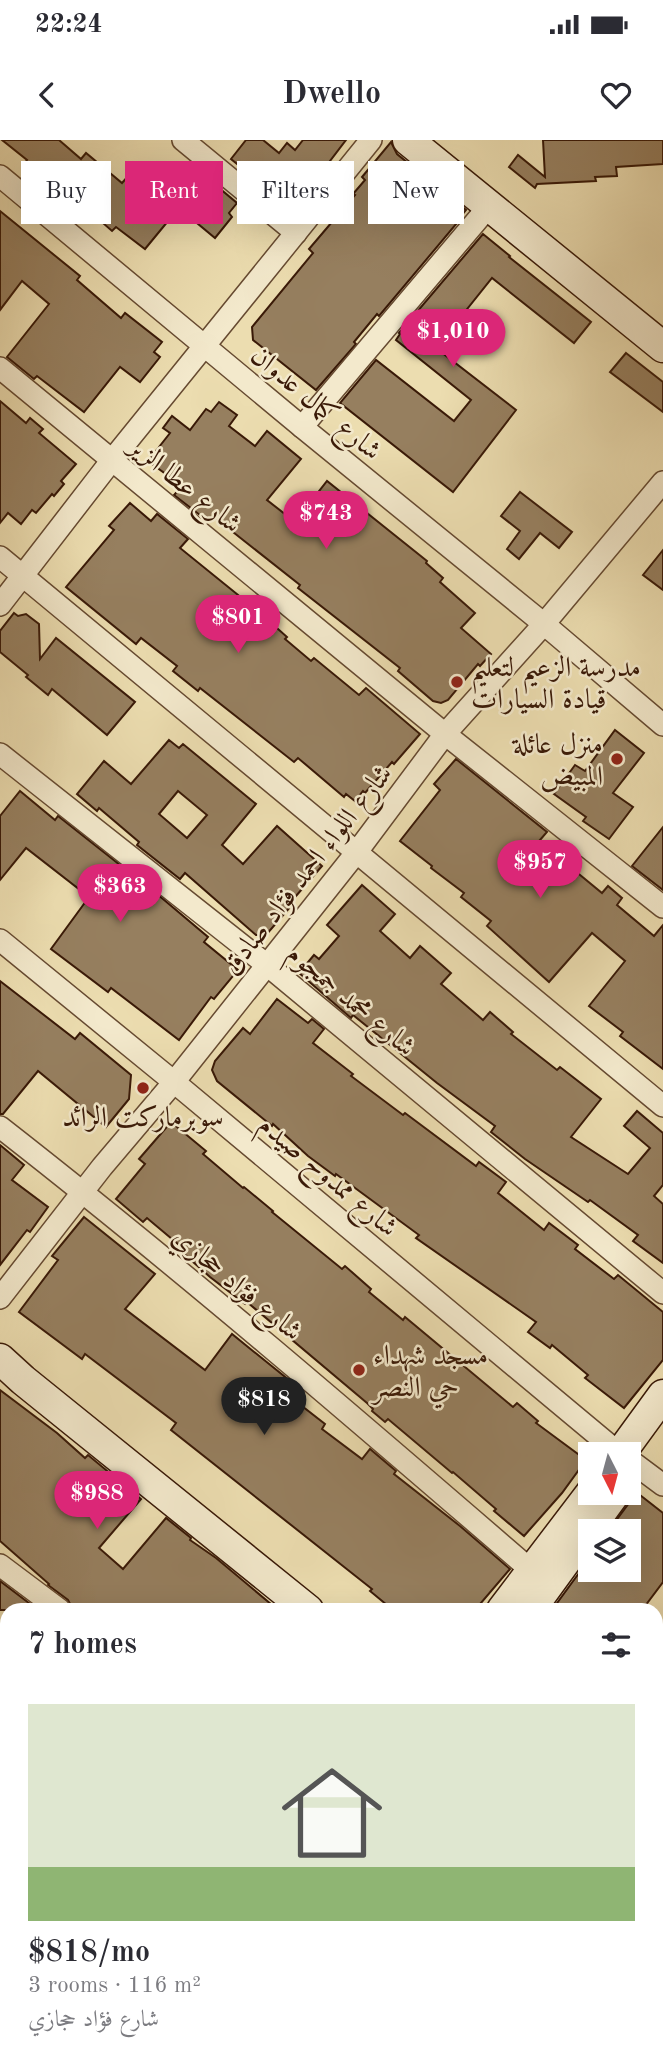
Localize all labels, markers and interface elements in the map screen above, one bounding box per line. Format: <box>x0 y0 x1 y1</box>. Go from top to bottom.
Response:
text: 22:24 <box>35 12 103 38</box>
icon: back <box>28 76 66 114</box>
icon: heart <box>597 76 635 114</box>
text: Dwello <box>282 79 381 111</box>
chip: Buy <box>21 161 111 224</box>
chip: Rent <box>125 161 223 224</box>
chip: Filters <box>237 161 354 224</box>
chip: New <box>368 161 464 224</box>
pin: $1,010 <box>396 310 510 369</box>
text: $1,010 <box>416 320 490 343</box>
street label: شارع كمال عدوان <box>240 340 387 472</box>
street label: شارع عطا الزير <box>116 430 246 545</box>
pin: $743 <box>285 492 367 551</box>
text: $743 <box>299 502 353 525</box>
pin: $801 <box>197 596 279 655</box>
text: $801 <box>211 606 265 629</box>
place label: مدرسة الزعيم لتعليم قيادة السيارات <box>471 654 641 715</box>
marker: مدرسة الزعيم لتعليم قيادة السيارات <box>449 674 465 690</box>
place label: منزل عائلة المبيض <box>511 732 603 793</box>
marker: منزل عائلة المبيض <box>609 751 625 767</box>
street label: شارع اللواء احمد فؤاد صادق <box>218 761 404 985</box>
pin: $957 <box>499 840 581 900</box>
text: $957 <box>513 851 567 874</box>
pin: $363 <box>79 864 161 924</box>
text: $363 <box>93 875 147 898</box>
street label: شارع محمد جمجوم <box>276 940 419 1069</box>
marker: سوبرماركت الرائد <box>135 1080 151 1096</box>
place label: سوبرماركت الرائد <box>62 1104 224 1134</box>
street label: شارع ممدوح صيدم <box>246 1111 402 1250</box>
street label: شارع فؤاد حجازي <box>161 1223 306 1353</box>
place label: مسجد شهداء حي النصر <box>370 1343 488 1409</box>
marker: مسجد شهداء حي النصر <box>351 1362 367 1378</box>
pin: $818 <box>223 1378 305 1437</box>
text: $818 <box>237 1388 291 1411</box>
north arrow <box>578 1442 640 1505</box>
map controls <box>578 1442 641 1582</box>
pin: $988 <box>56 1472 138 1531</box>
text: $988 <box>70 1482 124 1505</box>
button: layers <box>578 1519 641 1582</box>
icon: filters <box>597 1626 635 1664</box>
text: 7 homes <box>28 1630 137 1660</box>
icon: home <box>269 1750 395 1876</box>
text: $818/mo <box>28 1938 150 1968</box>
text: 3 rooms · 116 m² <box>28 1974 201 1997</box>
text: شارع فؤاد حجازي <box>28 2008 159 2031</box>

